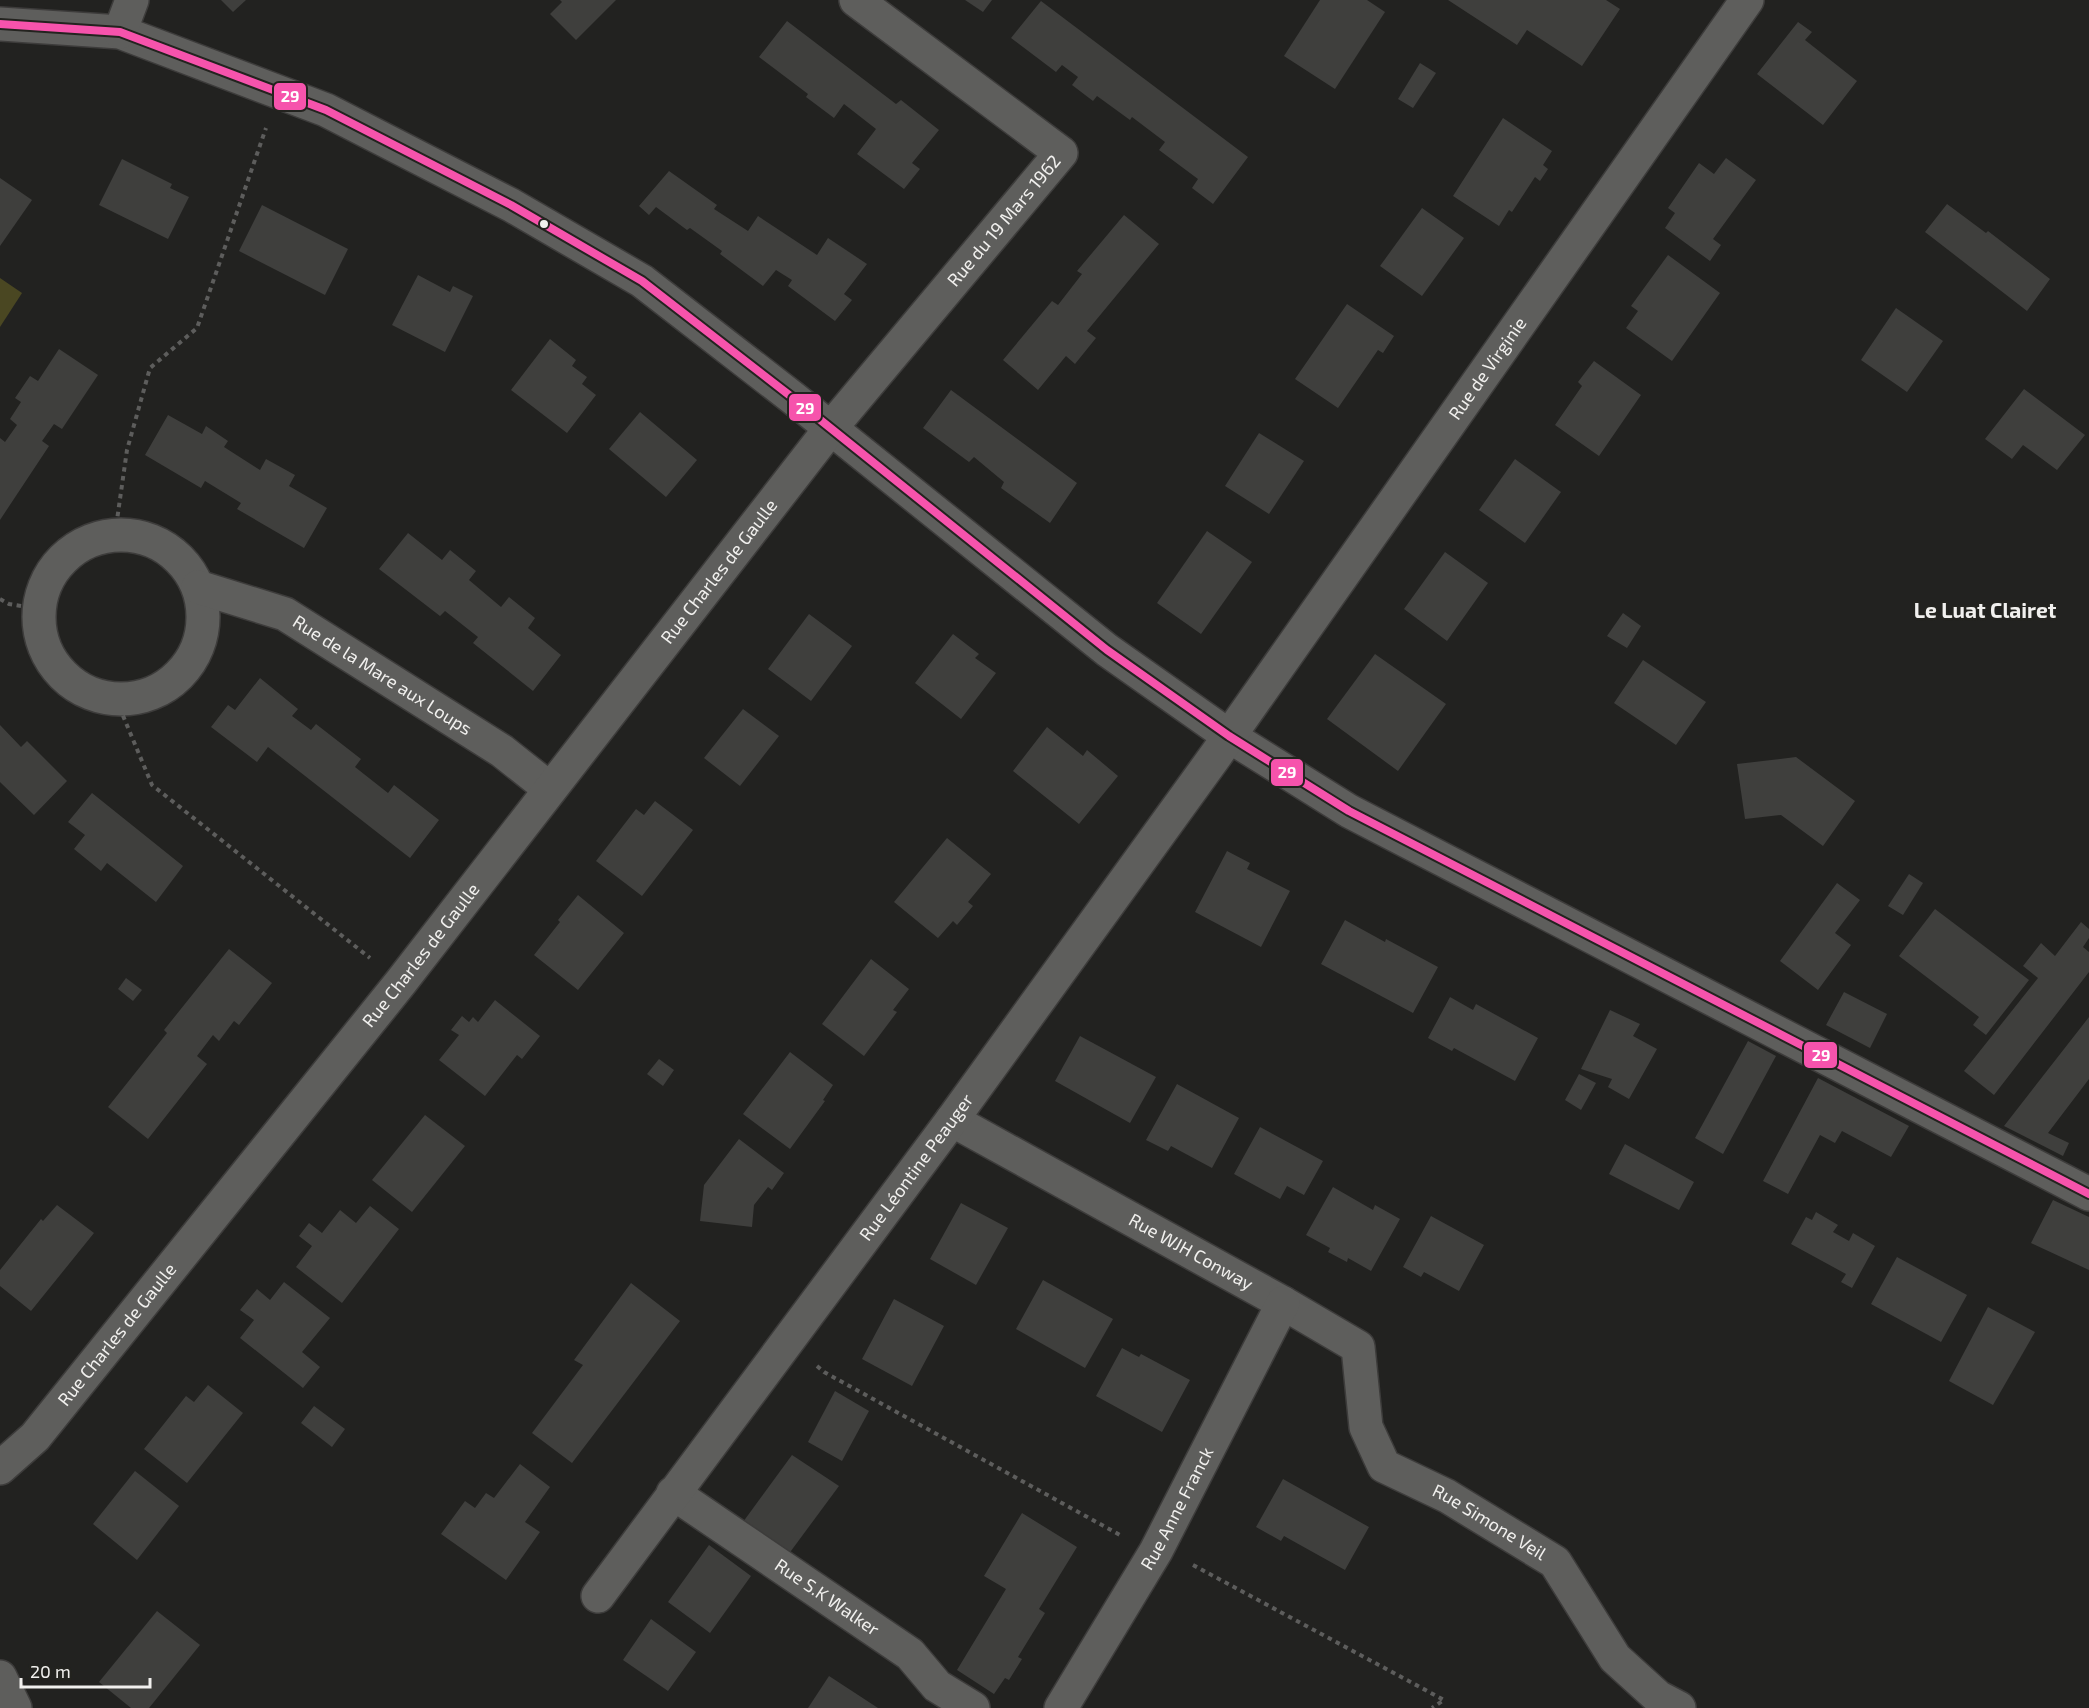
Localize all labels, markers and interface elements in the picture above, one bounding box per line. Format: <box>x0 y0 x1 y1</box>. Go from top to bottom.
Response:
line badge: 29 <box>273 82 307 111</box>
text: 29 <box>281 86 299 105</box>
street label: Rue du 19 Mars 1962 <box>942 150 1065 291</box>
unlabelled marker <box>538 218 550 230</box>
street label: Rue de Virginie <box>1443 313 1531 424</box>
line badge: 29 <box>788 393 822 422</box>
text: 29 <box>796 398 814 417</box>
street label: Rue Charles de Gaulle <box>656 494 781 648</box>
district label: Le Luat Clairet <box>1914 597 2057 622</box>
street label: Rue de la Mare aux Loups <box>289 610 476 739</box>
line badge: 29 <box>1270 758 1304 787</box>
text: 29 <box>1278 762 1296 781</box>
street label: Rue Charles de Gaulle <box>357 878 484 1031</box>
line badge: 29 <box>1803 1041 1838 1069</box>
text: 29 <box>1812 1045 1830 1064</box>
street label: Rue Léontine Peauger <box>854 1089 977 1245</box>
street label: Rue WJH Conway <box>1125 1208 1258 1295</box>
street label: Rue Charles de Gaulle <box>52 1258 181 1410</box>
street label: Rue Anne Franck <box>1135 1443 1217 1573</box>
street label: Rue Simone Veil <box>1429 1479 1551 1564</box>
street label: Rue S.K Walker <box>771 1553 884 1640</box>
scale bar <box>21 1651 150 1689</box>
text: 20 m <box>30 1660 71 1682</box>

